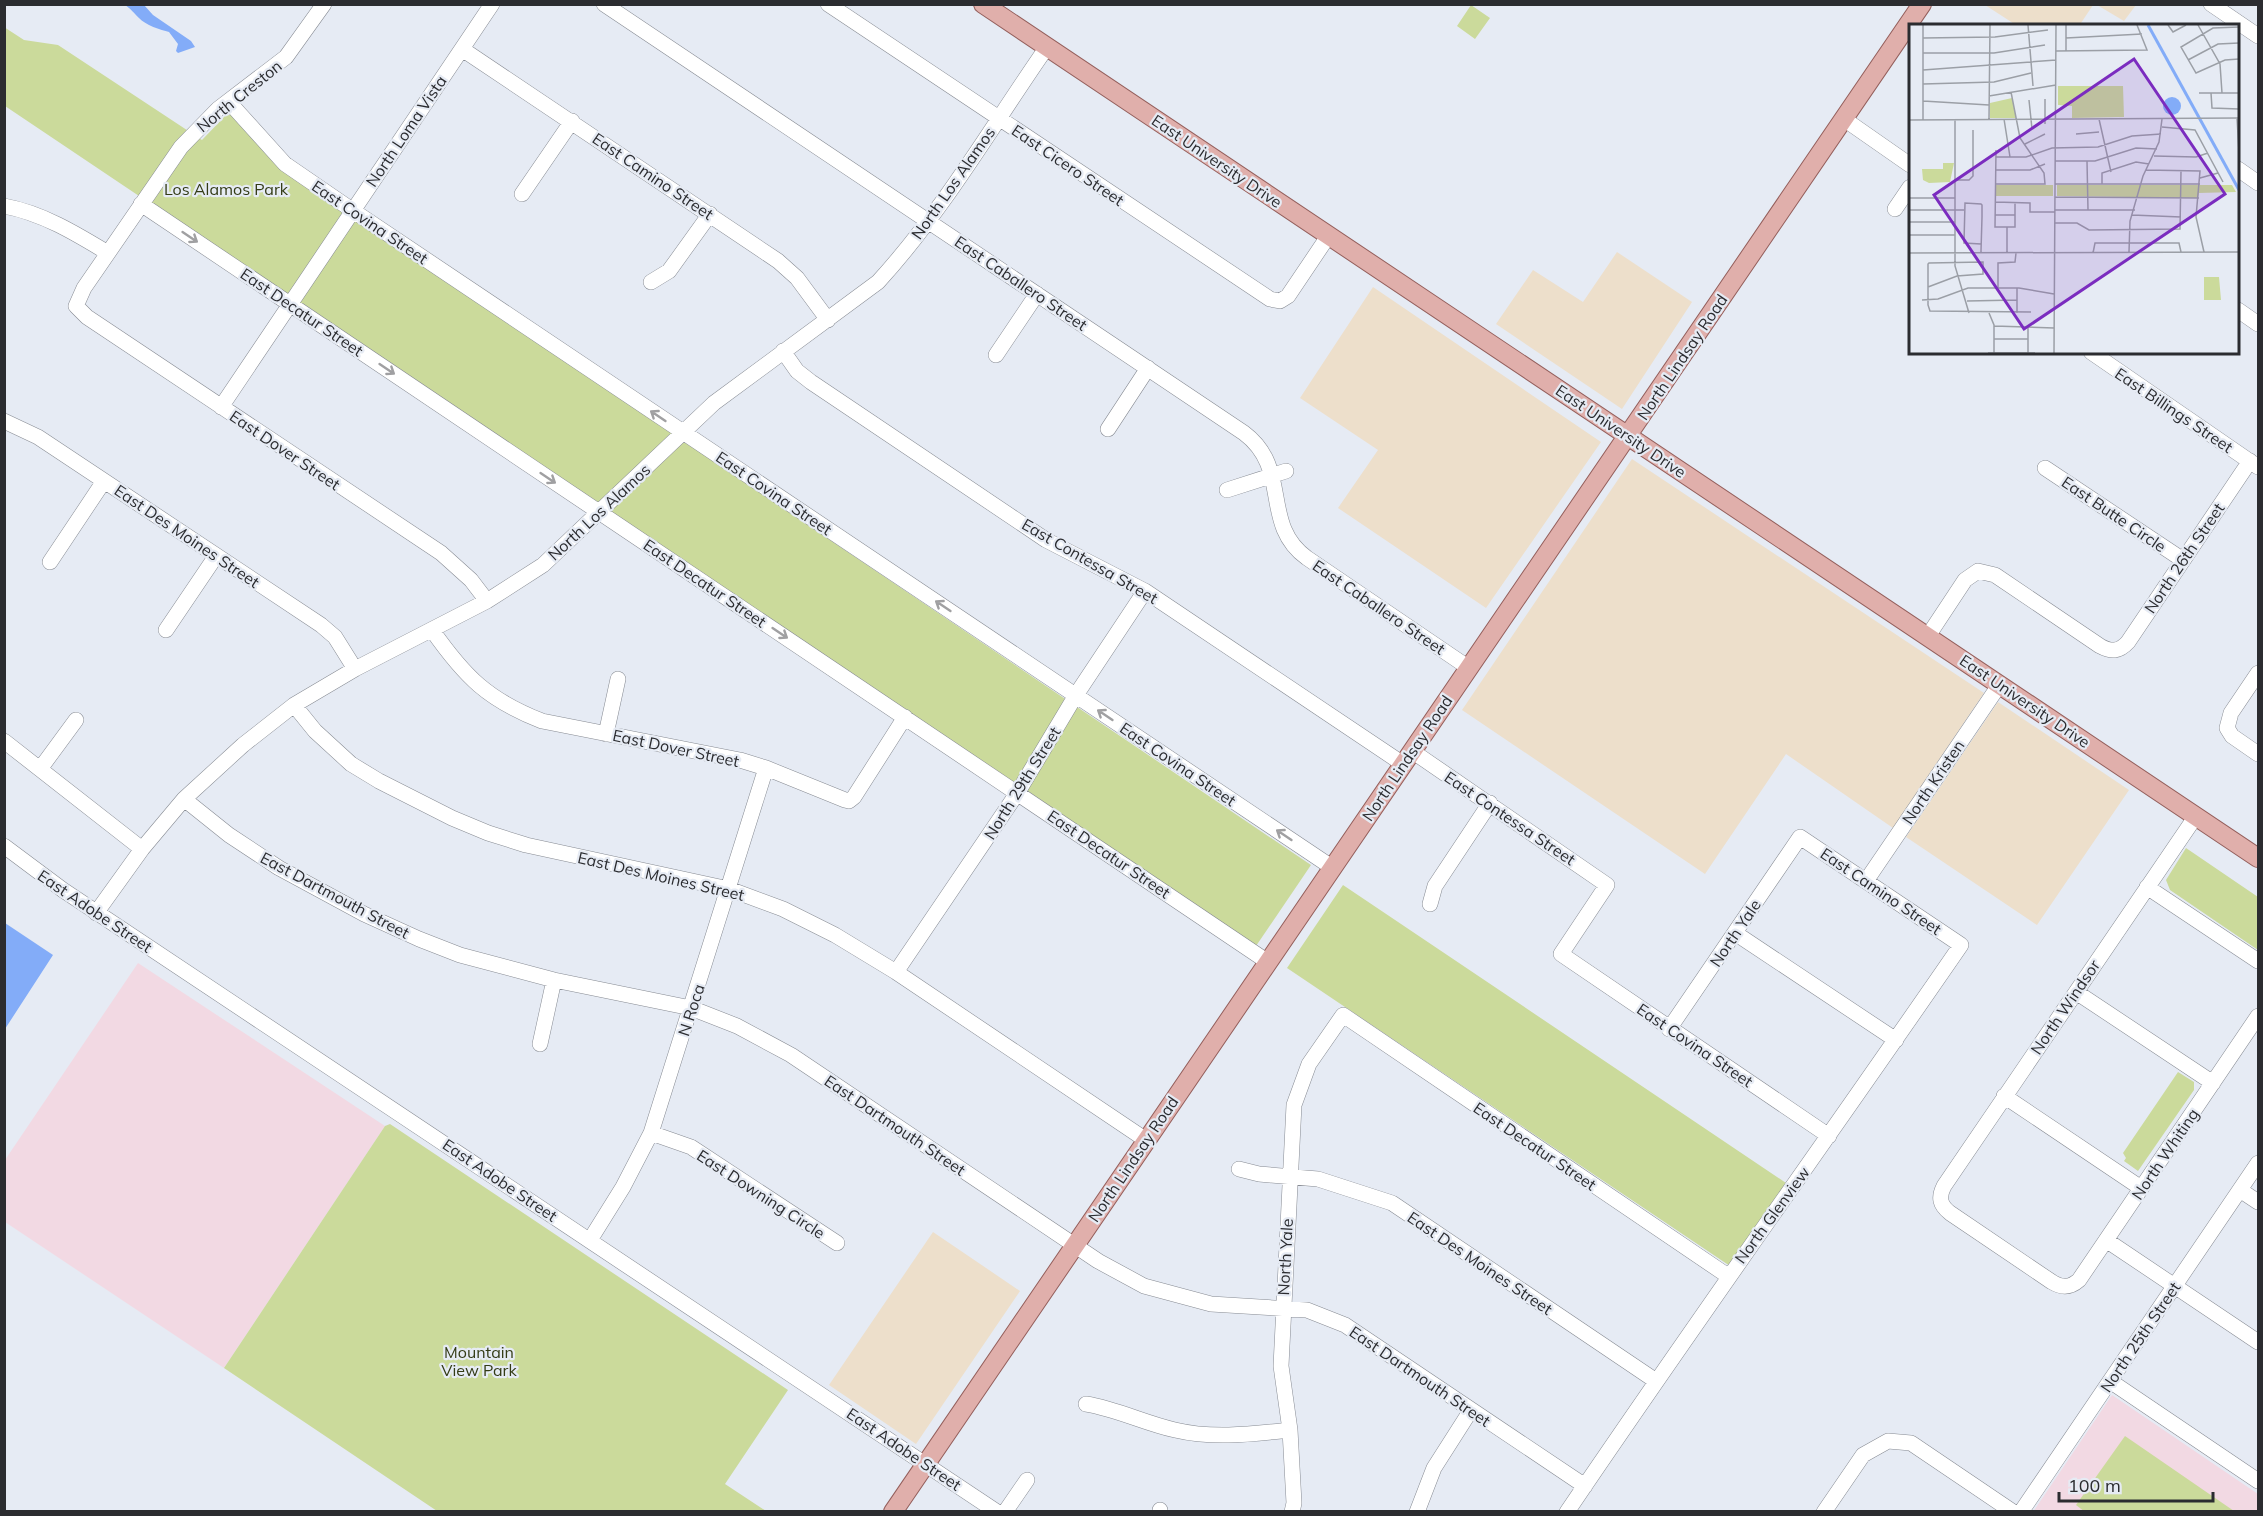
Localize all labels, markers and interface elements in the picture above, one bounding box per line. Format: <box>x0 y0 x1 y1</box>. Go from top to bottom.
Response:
inset map <box>1909 24 2239 354</box>
street label: North Creston <box>192 56 286 136</box>
street label: North Loma Vista <box>361 71 451 191</box>
street label: East University Drive <box>1148 110 1286 212</box>
street label: East Cicero Street <box>1008 120 1128 210</box>
street label: North Los Alamos <box>907 123 999 243</box>
street label: East Camino Street <box>589 128 718 224</box>
street label: East Covina Street <box>308 176 432 268</box>
park label: Los Alamos Park <box>164 179 289 199</box>
one-way arrow <box>181 231 197 243</box>
street label: East Caballero Street <box>951 231 1091 335</box>
street label: East Decatur Street <box>237 264 367 361</box>
street label: North Lindsay Road <box>1633 290 1731 424</box>
one-way arrow <box>378 363 394 375</box>
street label: East Billings Street <box>2111 363 2237 457</box>
street label: East University Drive <box>1552 380 1690 482</box>
street label: East Dover Street <box>226 406 344 495</box>
one-way arrow <box>650 410 667 422</box>
street label: East Covina Street <box>712 447 836 539</box>
street label: North Los Alamos <box>544 459 654 565</box>
one-way arrow <box>540 472 556 484</box>
street label: East Butte Circle <box>2058 472 2170 556</box>
street label: East Des Moines Street <box>111 480 264 592</box>
street label: North 26th Street <box>2140 499 2229 617</box>
street label: East Contessa Street <box>1019 514 1162 608</box>
street label: East Decatur Street <box>640 535 770 632</box>
street label: East Caballero Street <box>1309 555 1449 659</box>
one-way arrow <box>934 600 951 613</box>
one-way arrow <box>771 627 788 639</box>
street label: East University Drive <box>1956 650 2094 752</box>
street label: North Lindsay Road <box>1358 691 1456 825</box>
one-way arrow <box>1097 709 1113 721</box>
street label: East Covina Street <box>1116 718 1240 810</box>
street label: North 29th Street <box>979 723 1065 843</box>
street label: East Dover Street <box>611 725 741 771</box>
street label: North Kristen <box>1897 736 1969 828</box>
street label: East Contessa Street <box>1441 767 1580 869</box>
street label: East Decatur Street <box>1044 806 1174 903</box>
one-way arrow <box>1276 829 1293 841</box>
street label: East Camino Street <box>1817 843 1946 939</box>
street label: East Dartmouth Street <box>257 847 413 943</box>
street label: East Des Moines Street <box>576 847 747 905</box>
street label: East Adobe Street <box>34 865 156 957</box>
street label: North Yale <box>1705 895 1765 971</box>
street label: North Windsor <box>2026 956 2104 1058</box>
street label: N Roca <box>673 981 709 1039</box>
street label: East Covina Street <box>1633 999 1757 1091</box>
street label: East Dartmouth Street <box>821 1070 970 1180</box>
street label: North Lindsay Road <box>1084 1092 1182 1226</box>
street label: East Decatur Street <box>1470 1098 1600 1195</box>
street label: North Whiting <box>2127 1105 2203 1203</box>
street label: East Adobe Street <box>439 1134 561 1226</box>
street label: East Downing Circle <box>693 1145 829 1243</box>
street label: North Glenview <box>1730 1163 1814 1267</box>
street label: East Des Moines Street <box>1404 1207 1557 1319</box>
street label: North Yale <box>1273 1218 1297 1296</box>
street label: North 25th Street <box>2096 1278 2185 1396</box>
street label: East Dartmouth Street <box>1346 1321 1495 1431</box>
park label: Mountain View Park <box>441 1342 517 1380</box>
street label: East Adobe Street <box>843 1403 965 1495</box>
scale bar <box>2059 1465 2214 1503</box>
text: 100 m <box>2068 1474 2121 1497</box>

